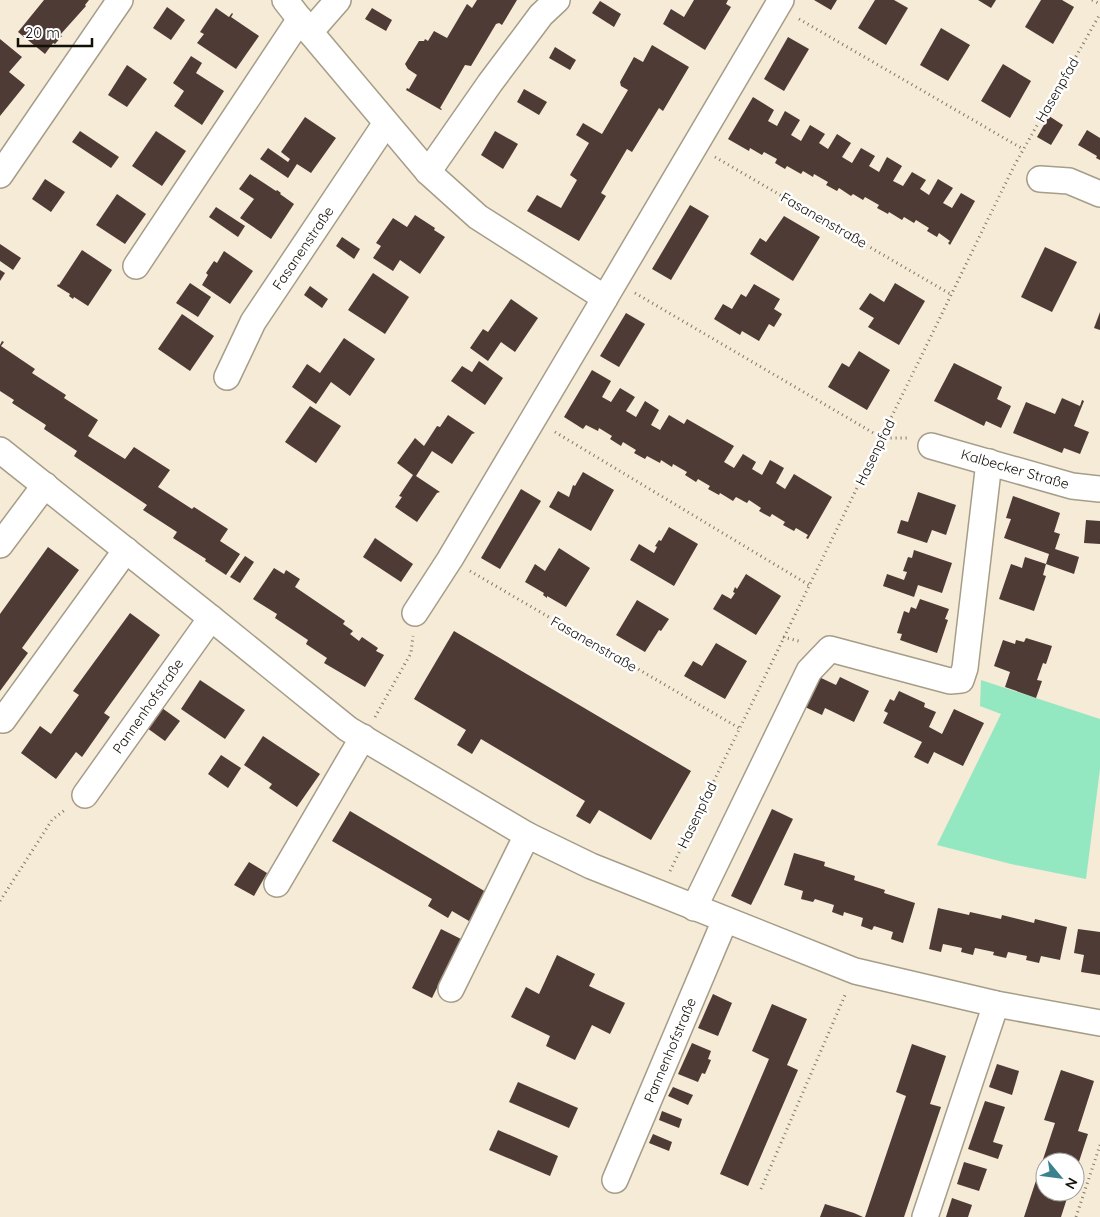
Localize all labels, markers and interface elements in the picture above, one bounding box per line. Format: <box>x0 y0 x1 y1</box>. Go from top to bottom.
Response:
scale bar <box>18 15 91 47</box>
text: 20 m <box>25 23 60 42</box>
street label: Hasenpfad <box>1031 54 1083 126</box>
street label: Fasanenstraße <box>778 188 870 252</box>
street label: Fasanenstraße <box>268 203 338 293</box>
street label: Hasenpfad <box>851 416 899 488</box>
street label: Kalbecker Straße <box>959 445 1071 493</box>
street label: Fasanenstraße <box>548 612 640 676</box>
street label: Pannenhofstraße <box>109 655 187 757</box>
street label: Hasenpfad <box>673 779 721 851</box>
street label: Pannenhofstraße <box>640 995 700 1105</box>
north arrow <box>1035 1152 1085 1202</box>
text: N <box>1061 1174 1082 1192</box>

